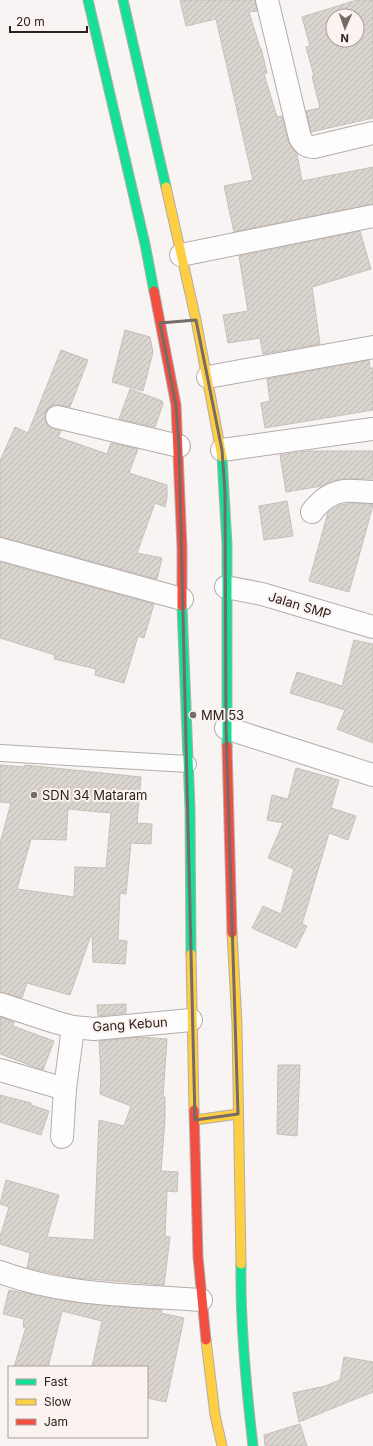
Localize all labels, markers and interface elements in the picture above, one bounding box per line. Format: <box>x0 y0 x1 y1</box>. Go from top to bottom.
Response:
scale bar <box>10 8 87 34</box>
north arrow <box>325 8 365 48</box>
text: 20 m <box>16 14 45 29</box>
text: N <box>340 31 349 45</box>
street label: Jalan SMP <box>267 588 333 622</box>
place label: MM 53 <box>201 707 244 723</box>
marker: MM 53 <box>188 710 198 720</box>
place label: SDN 34 Mataram <box>42 787 148 803</box>
marker: SDN 34 Mataram <box>29 790 39 800</box>
street label: Gang Kebun <box>92 1013 168 1035</box>
legend <box>8 1366 148 1438</box>
text: Fast <box>44 1374 68 1389</box>
text: Slow <box>44 1394 72 1409</box>
text: Jam <box>44 1414 68 1429</box>

